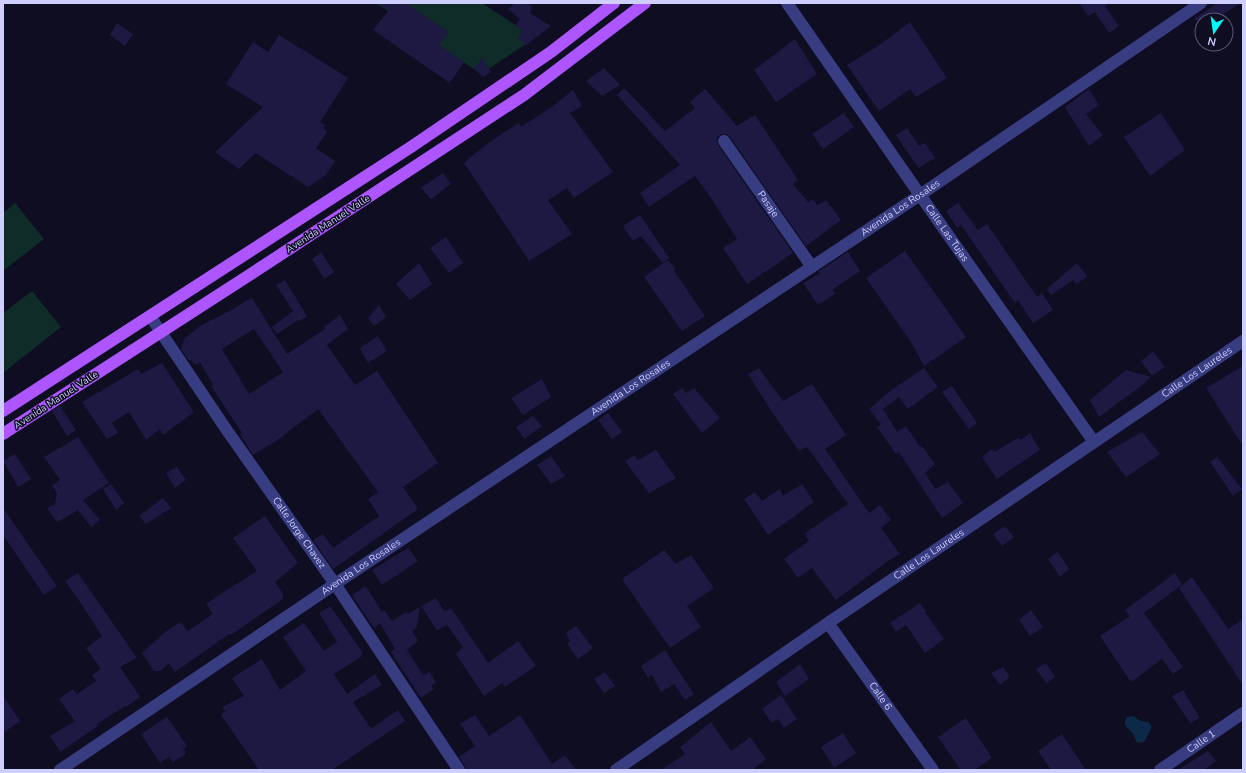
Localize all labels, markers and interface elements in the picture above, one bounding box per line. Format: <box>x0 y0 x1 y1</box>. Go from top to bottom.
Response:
north arrow <box>1194 12 1234 52</box>
text: N <box>1206 33 1218 49</box>
street label: Avenida Los Rosales <box>858 176 943 240</box>
street label: Pasaje <box>754 188 782 220</box>
street label: Avenida Manuel Valle <box>283 191 373 257</box>
street label: Calle Las Tujas <box>922 201 972 265</box>
street label: Calle Los Laureles <box>1159 343 1235 401</box>
street label: Avenida Los Rosales <box>588 356 673 419</box>
street label: Avenida Manuel Valle <box>11 367 101 433</box>
street label: Calle Jorge Chavez <box>269 494 329 572</box>
street label: Calle Los Laureles <box>891 525 967 583</box>
street label: Avenida Los Rosales <box>318 535 404 598</box>
street label: Calle 6 <box>865 679 895 713</box>
street label: Calle 1 <box>1184 727 1218 756</box>

